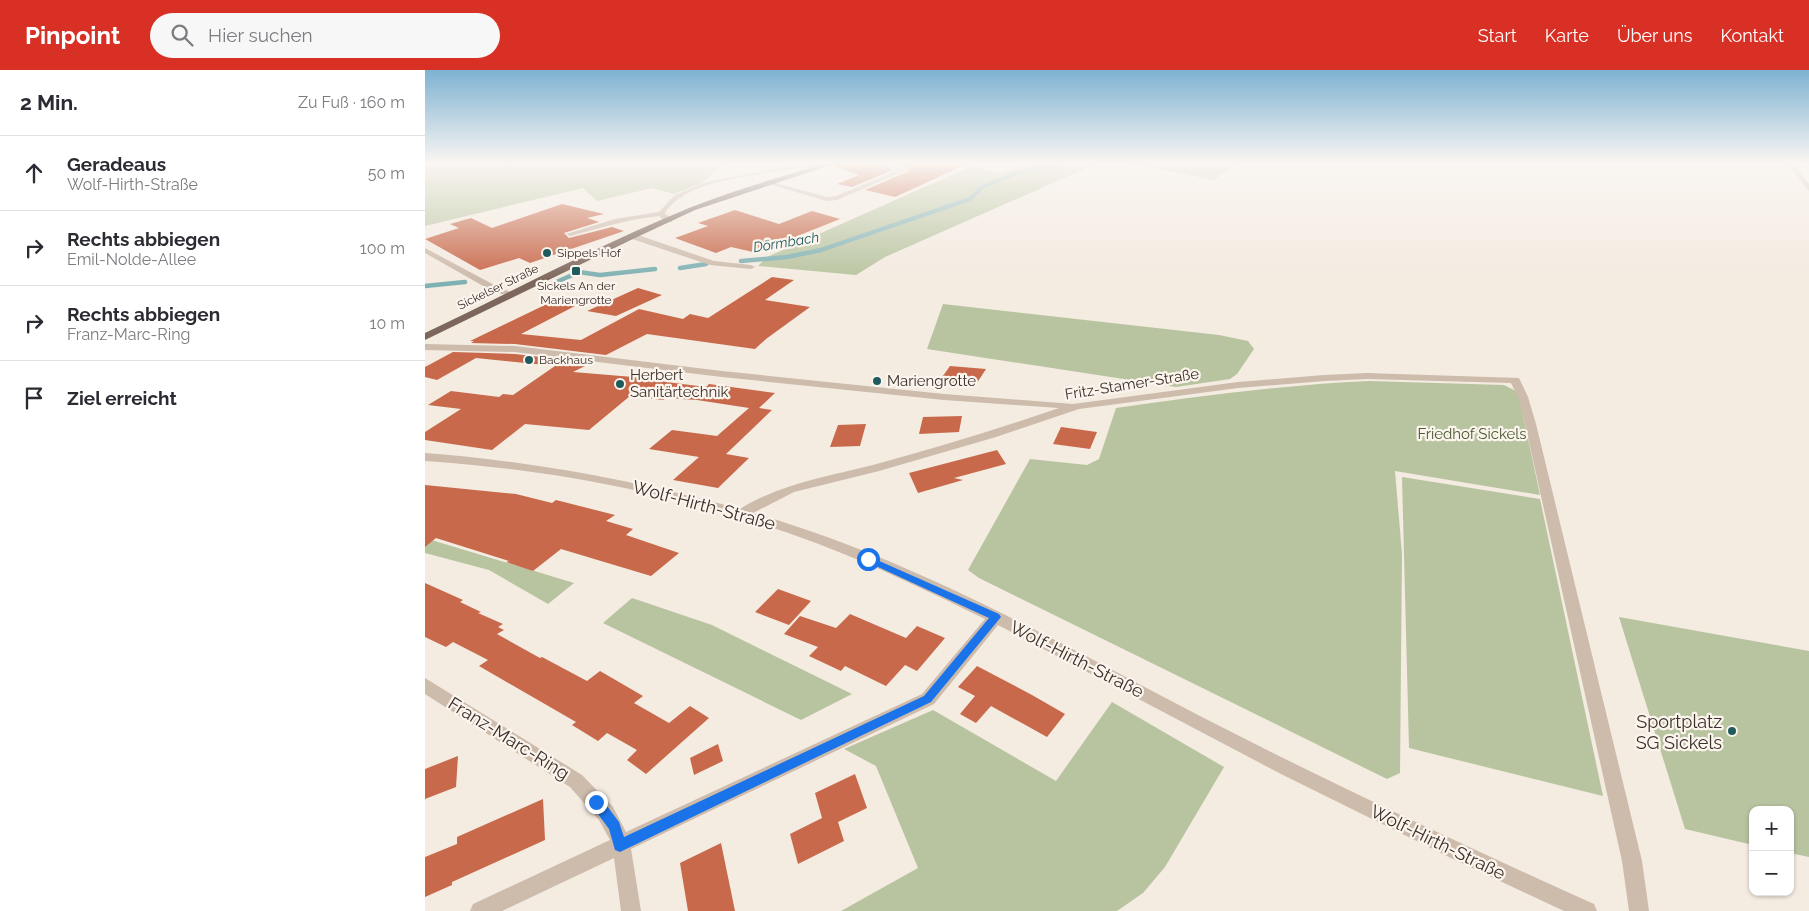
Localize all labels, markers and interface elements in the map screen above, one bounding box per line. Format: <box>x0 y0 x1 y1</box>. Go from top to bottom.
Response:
search box <box>150 13 500 58</box>
text: Pinpoint <box>25 21 120 50</box>
icon: search <box>168 21 196 49</box>
text: Hier suchen <box>208 24 313 46</box>
text: Start <box>1478 25 1517 46</box>
text: Karte <box>1545 25 1589 46</box>
text: Über uns <box>1617 25 1692 46</box>
text: Kontakt <box>1720 25 1784 46</box>
text: 2 Min. <box>20 90 78 115</box>
text: Zu Fuß · 160 m <box>298 93 405 112</box>
text: Geradeaus <box>67 153 166 175</box>
icon: ahead <box>20 159 48 187</box>
text: 50 m <box>368 164 405 183</box>
text: Wolf-Hirth-Straße <box>67 175 198 194</box>
text: Rechts abbiegen <box>67 228 220 250</box>
water label: Dörmbach <box>752 229 820 255</box>
icon: right <box>20 234 48 262</box>
text: 100 m <box>360 239 405 258</box>
place label: Sippels Hof <box>557 246 622 260</box>
marker: Sippels Hof <box>541 247 553 259</box>
text: Emil-Nolde-Allee <box>67 250 196 269</box>
street label: Sickelser Straße <box>455 261 541 313</box>
marker: Sickels An der Mariengrotte <box>570 265 582 277</box>
place label: Sickels An der Mariengrotte <box>537 279 616 307</box>
text: Rechts abbiegen <box>67 303 220 325</box>
icon: right <box>20 309 48 337</box>
text: 10 m <box>370 314 405 333</box>
text: Franz-Marc-Ring <box>67 325 190 344</box>
place label: Backhaus <box>539 353 593 367</box>
marker: Backhaus <box>523 354 535 366</box>
street label: Fritz-Stamer-Straße <box>1064 364 1201 403</box>
place label: Herbert Sanitärtechnik <box>630 366 728 401</box>
place label: Mariengrotte <box>887 372 976 390</box>
marker: Mariengrotte <box>871 375 883 387</box>
marker: Herbert Sanitärtechnik <box>614 378 626 390</box>
icon: arrive <box>20 384 48 412</box>
text: Ziel erreicht <box>67 387 177 409</box>
park label: Friedhof Sickels <box>1417 425 1527 443</box>
street label: Wolf-Hirth-Straße <box>630 476 778 534</box>
route start <box>857 548 880 571</box>
street label: Wolf-Hirth-Straße <box>1007 616 1148 702</box>
street label: Franz-Marc-Ring <box>445 692 573 784</box>
place label: Sportplatz SG Sickels <box>1636 711 1722 753</box>
marker: Sportplatz SG Sickels <box>1726 725 1738 737</box>
route end <box>585 791 608 814</box>
street label: Wolf-Hirth-Straße <box>1367 800 1509 884</box>
map controls <box>1749 806 1794 896</box>
button: + <box>1749 806 1794 851</box>
button: − <box>1749 851 1794 896</box>

